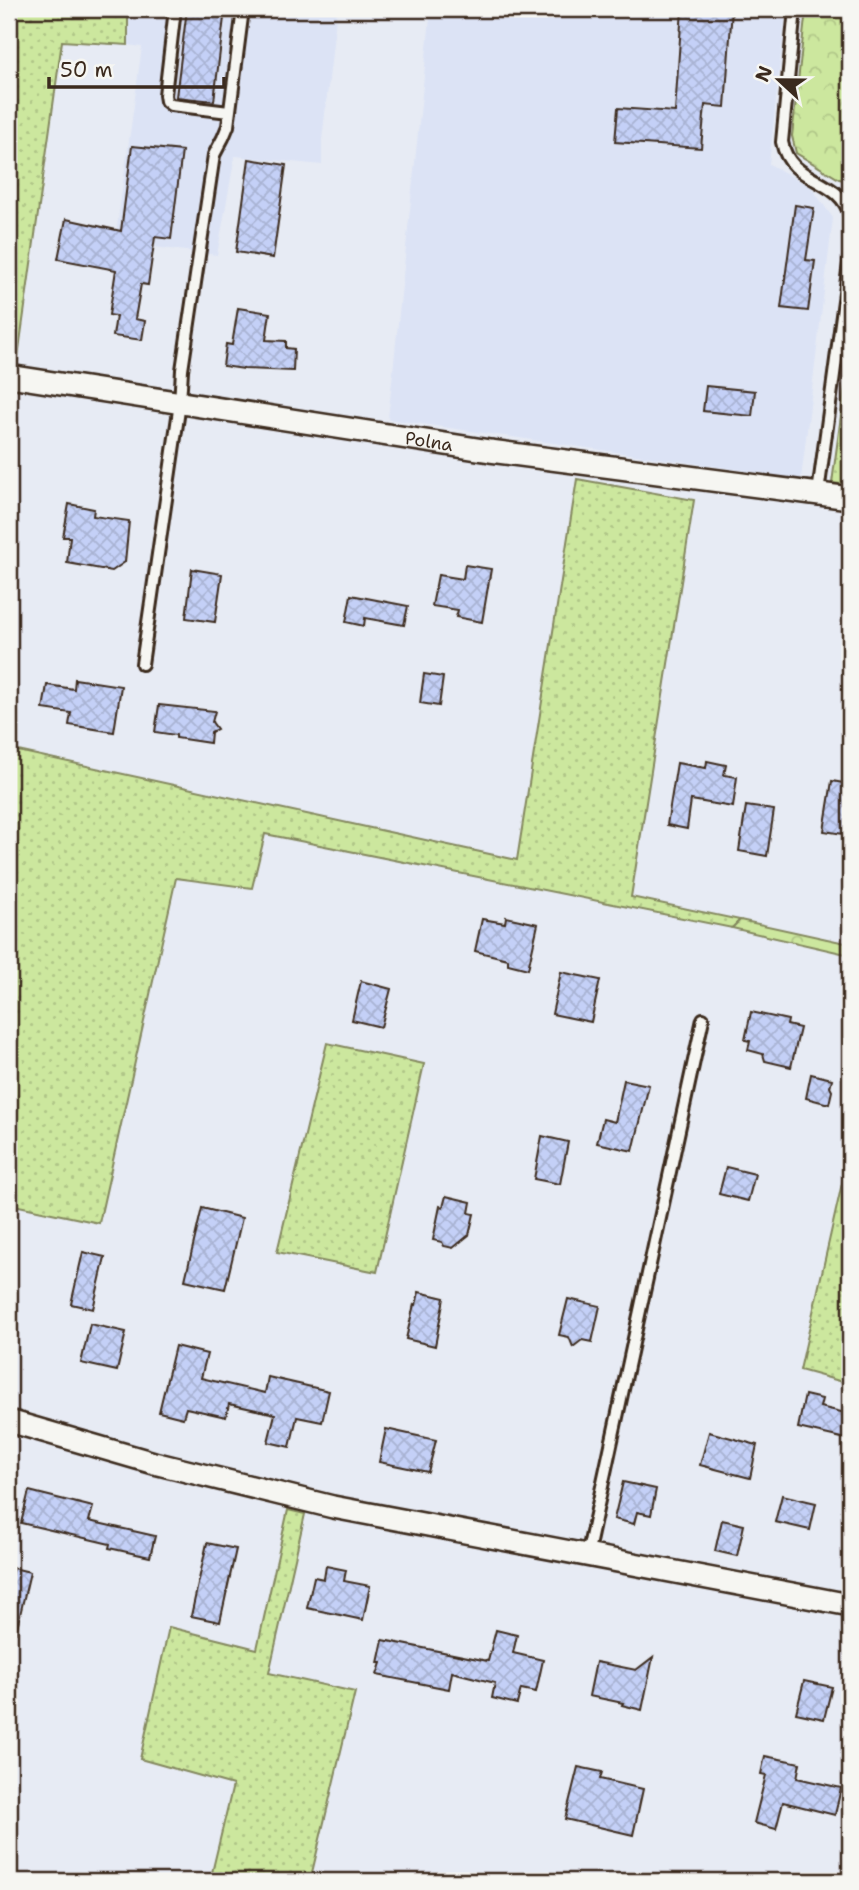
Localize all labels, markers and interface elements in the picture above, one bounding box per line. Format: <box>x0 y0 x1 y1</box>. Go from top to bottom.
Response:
scale bar <box>49 46 224 90</box>
north arrow <box>744 46 814 116</box>
text: 50 m <box>60 56 113 84</box>
text: N <box>749 62 778 85</box>
street label: Polna <box>403 426 455 457</box>

